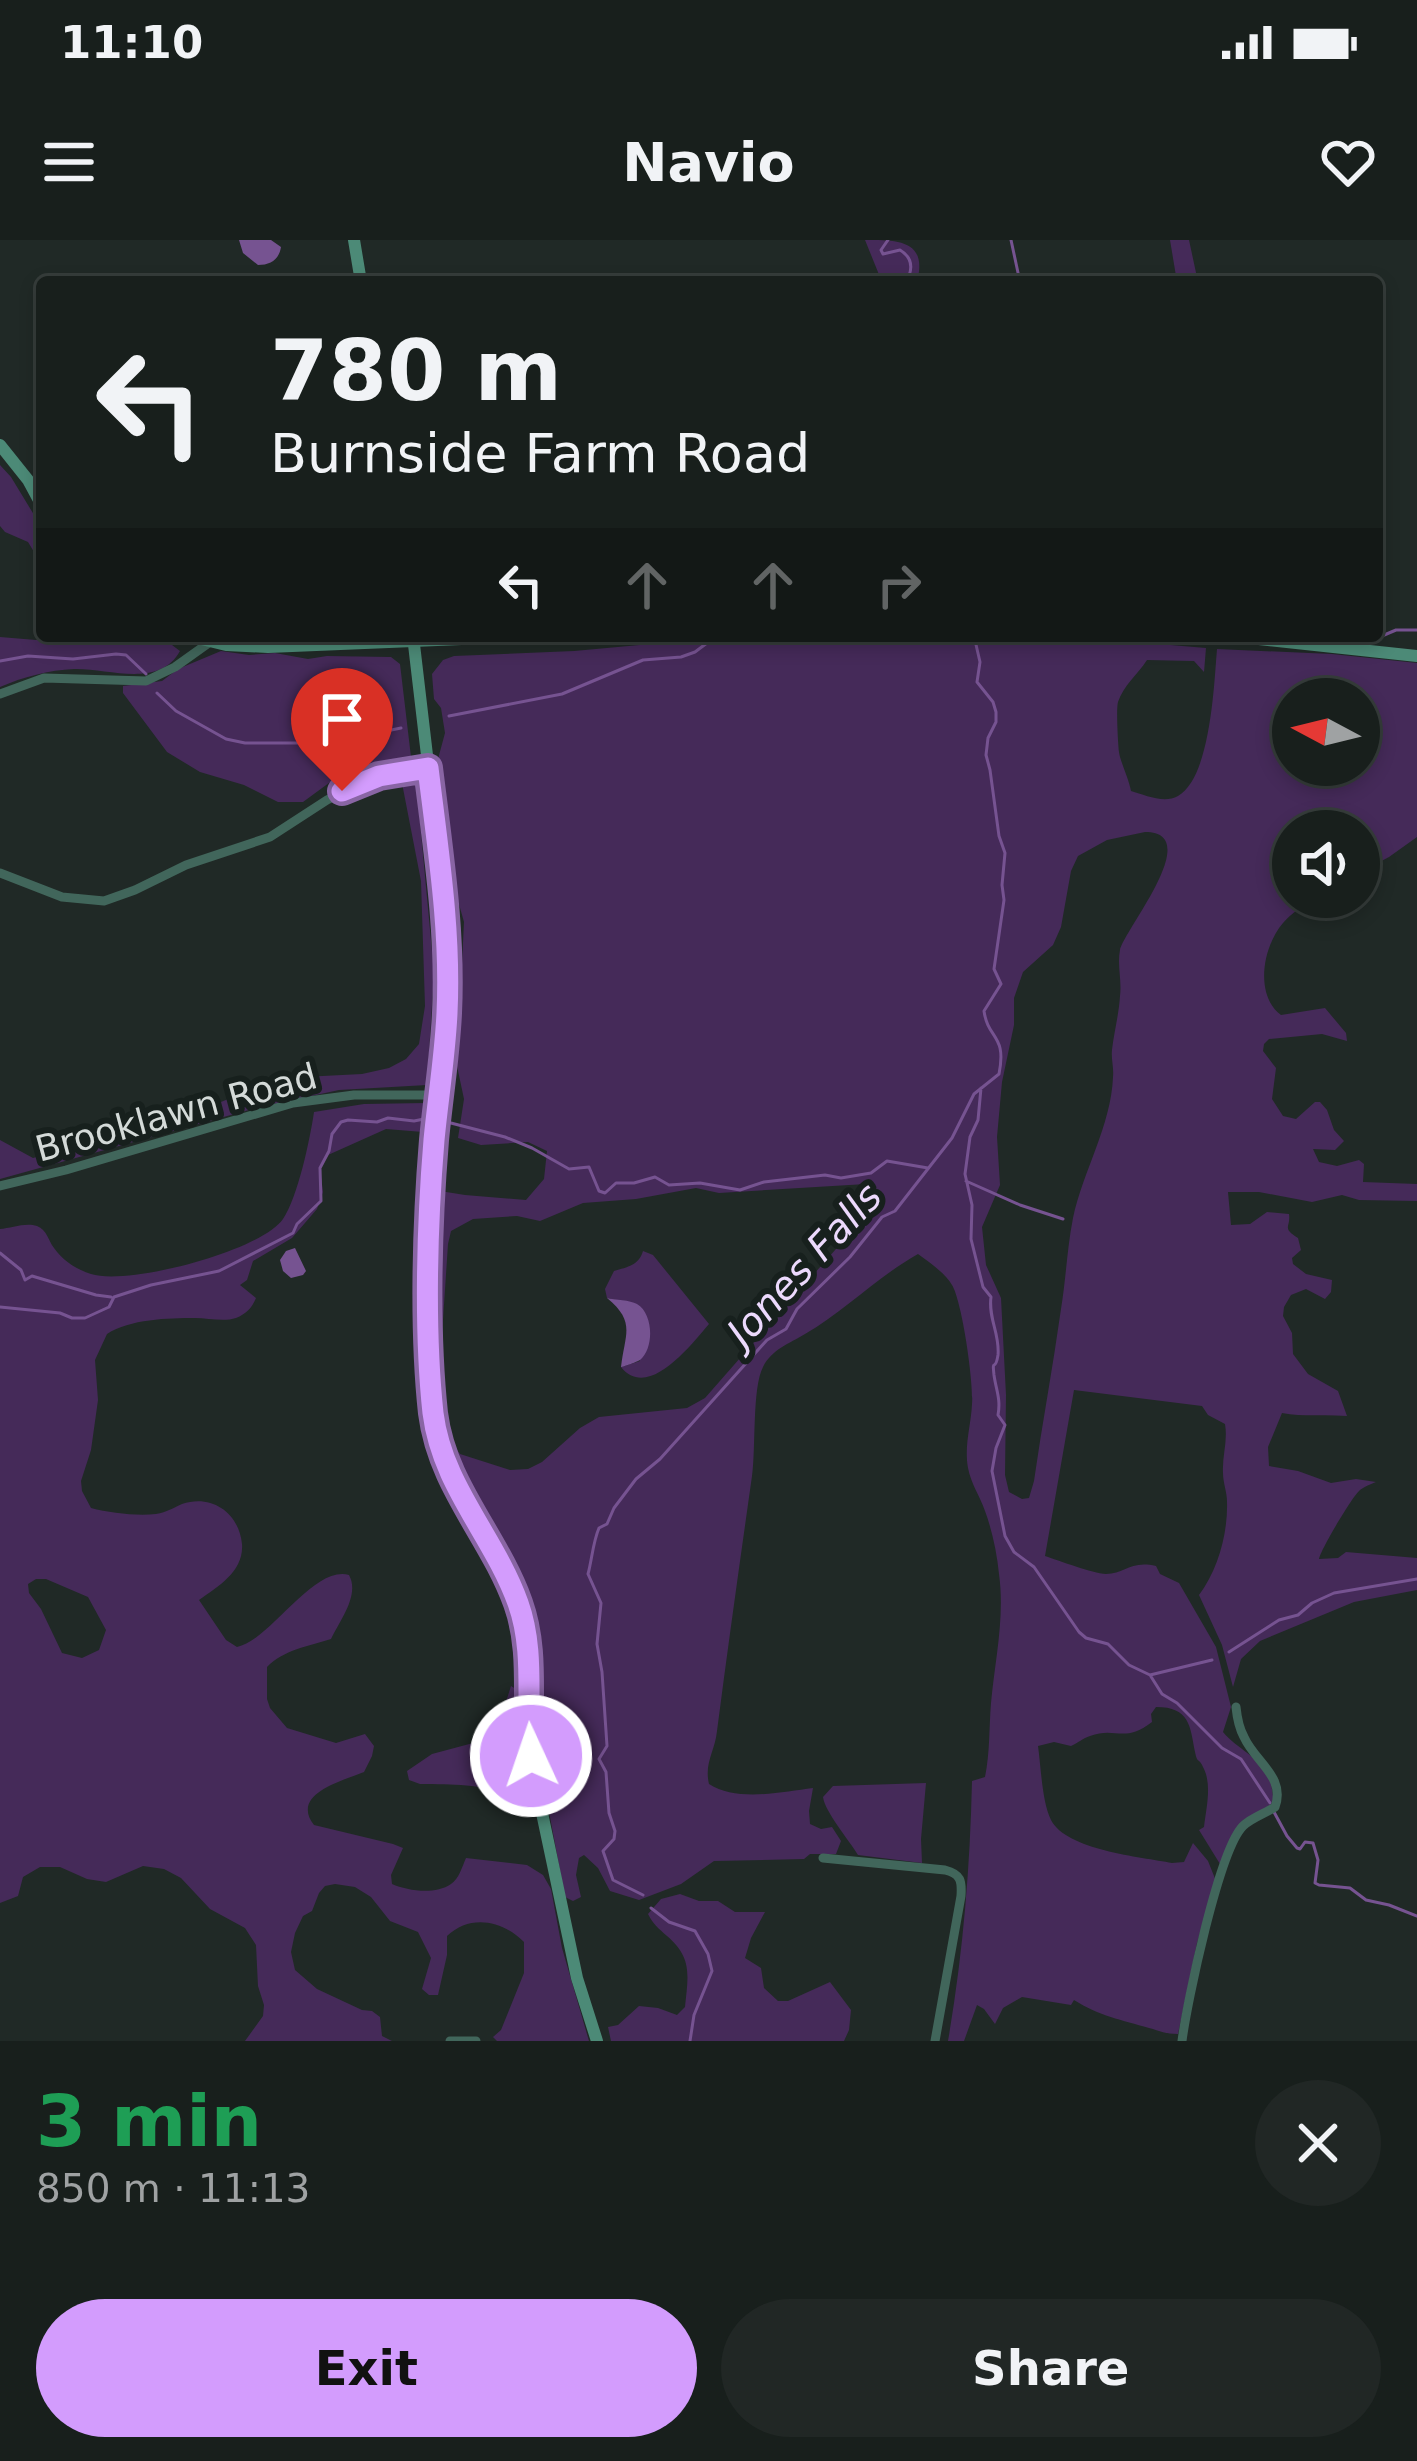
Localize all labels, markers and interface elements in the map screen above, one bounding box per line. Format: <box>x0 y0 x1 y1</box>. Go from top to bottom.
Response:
text: 11:10 <box>60 16 203 69</box>
icon: menu <box>36 129 102 195</box>
icon: heart <box>1315 129 1381 195</box>
text: Navio <box>622 131 795 194</box>
text: 780 m <box>270 322 562 420</box>
icon: left <box>72 324 228 480</box>
text: Burnside Farm Road <box>270 422 810 485</box>
icon: left <box>488 552 554 618</box>
icon: ahead <box>614 552 680 618</box>
icon: ahead <box>740 552 806 618</box>
icon: right <box>866 552 932 618</box>
pin <box>291 668 393 791</box>
north arrow <box>1272 678 1380 786</box>
map controls <box>1272 678 1380 918</box>
icon: arrive <box>309 686 375 752</box>
button: sound <box>1272 810 1380 918</box>
street label: Brooklawn Road <box>31 1055 321 1170</box>
water label: Jones Falls <box>713 1174 891 1360</box>
position arrow <box>468 1693 594 1819</box>
text: 3 min <box>36 2079 262 2163</box>
button: close <box>1255 2080 1381 2206</box>
text: 850 m · 11:13 <box>36 2166 310 2211</box>
button: Exit <box>36 2299 697 2437</box>
button: Share <box>721 2299 1381 2437</box>

